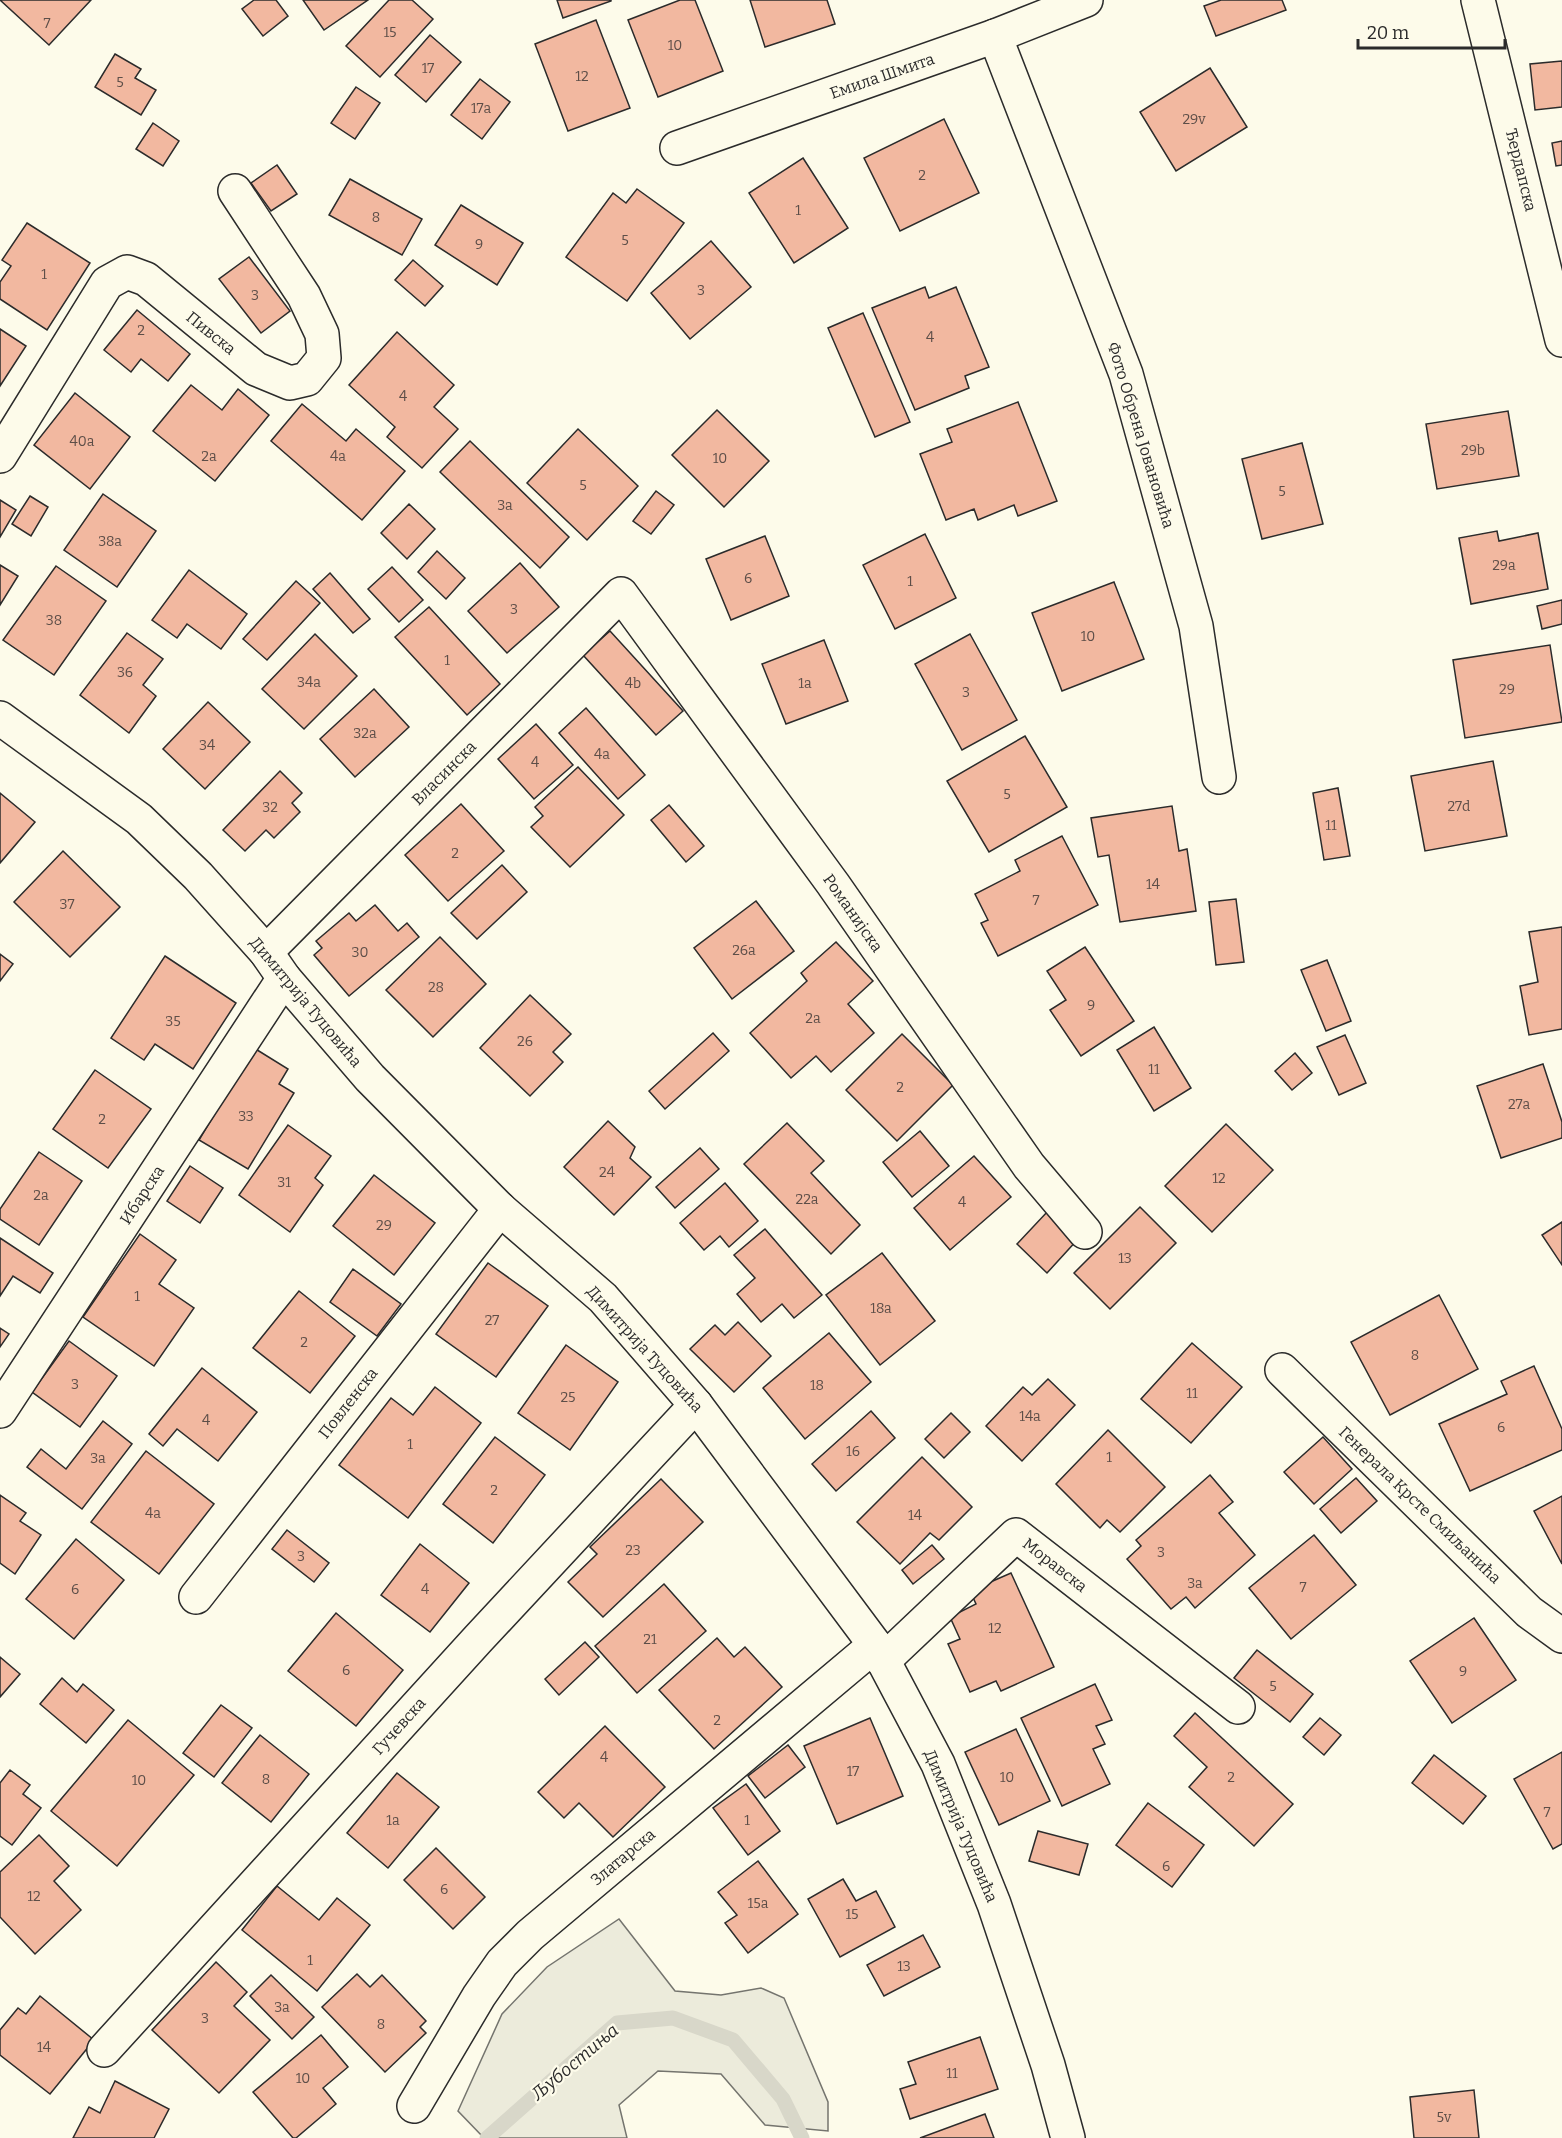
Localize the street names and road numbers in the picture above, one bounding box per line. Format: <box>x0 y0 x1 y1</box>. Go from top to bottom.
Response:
street label: Емила Шмита <box>827 49 937 103</box>
street label: Ђердапска <box>1502 127 1540 214</box>
street label: Пивска <box>183 307 240 359</box>
street label: Фото Обрена Јовановића <box>1104 339 1179 531</box>
street label: Власинска <box>408 737 480 809</box>
street label: Романијска <box>819 870 887 956</box>
street label: Димитрија Туцовића <box>246 933 366 1071</box>
street label: Ибарска <box>116 1162 168 1228</box>
street label: Димитрија Туцовића <box>583 1282 707 1416</box>
street label: Повленска <box>314 1364 382 1442</box>
street label: Генерала Крсте Смиљанића <box>1335 1422 1505 1588</box>
street label: Моравска <box>1019 1534 1091 1596</box>
street label: Гучевска <box>368 1693 430 1759</box>
street label: Димитрија Туцовића <box>920 1747 1002 1905</box>
street label: Златарска <box>587 1824 659 1889</box>

